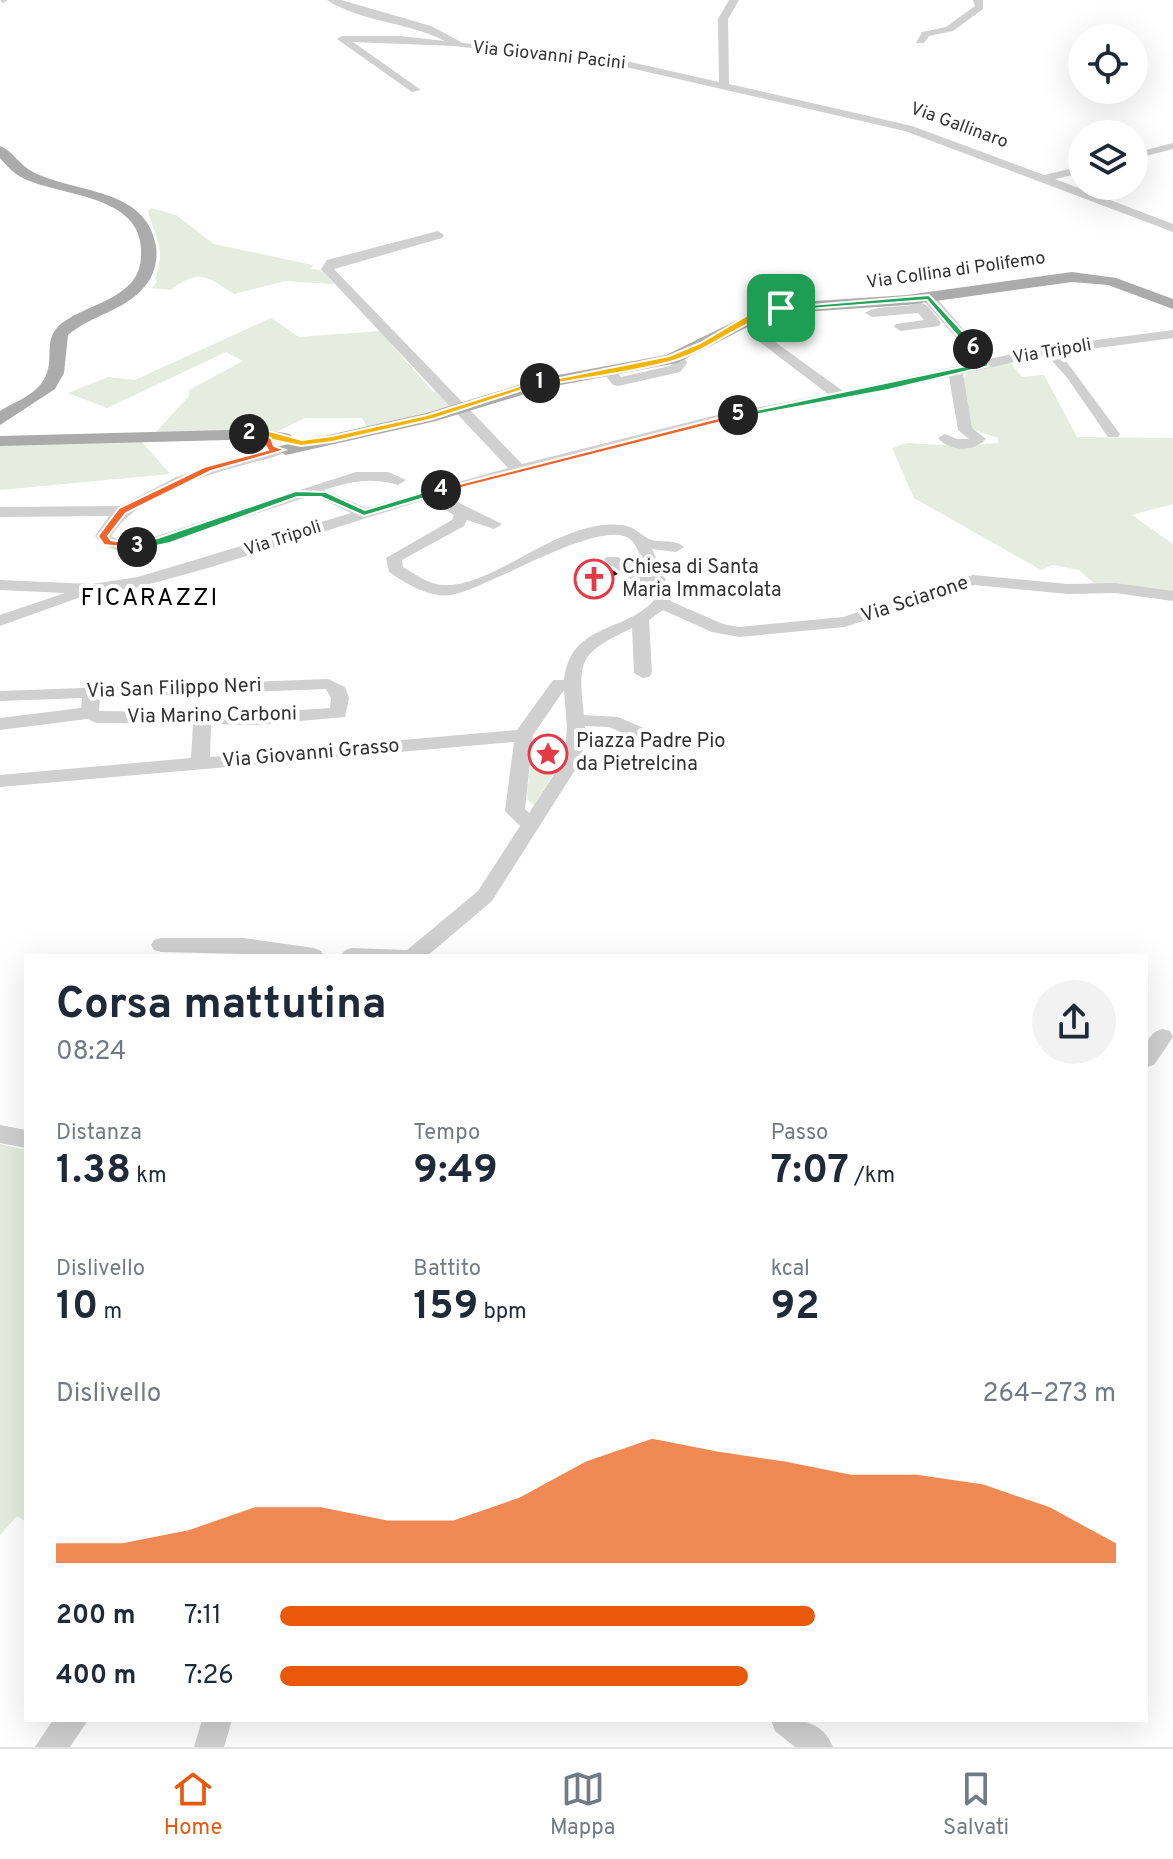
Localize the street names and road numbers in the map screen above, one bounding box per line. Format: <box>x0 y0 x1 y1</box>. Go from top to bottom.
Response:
street label: Via Giovanni Pacini <box>471 37 627 75</box>
street label: Via Gallinaro <box>907 98 1011 154</box>
street label: Via Collina di Polifemo <box>865 247 1047 295</box>
street label: Via Tripoli <box>1011 334 1093 370</box>
street label: Via Tripoli <box>242 516 324 562</box>
street label: Via Sciarone <box>858 570 972 630</box>
street label: Via San Filippo Neri <box>86 673 262 705</box>
street label: Via Marino Carboni <box>127 702 297 730</box>
street label: Via Giovanni Grasso <box>221 733 401 775</box>

